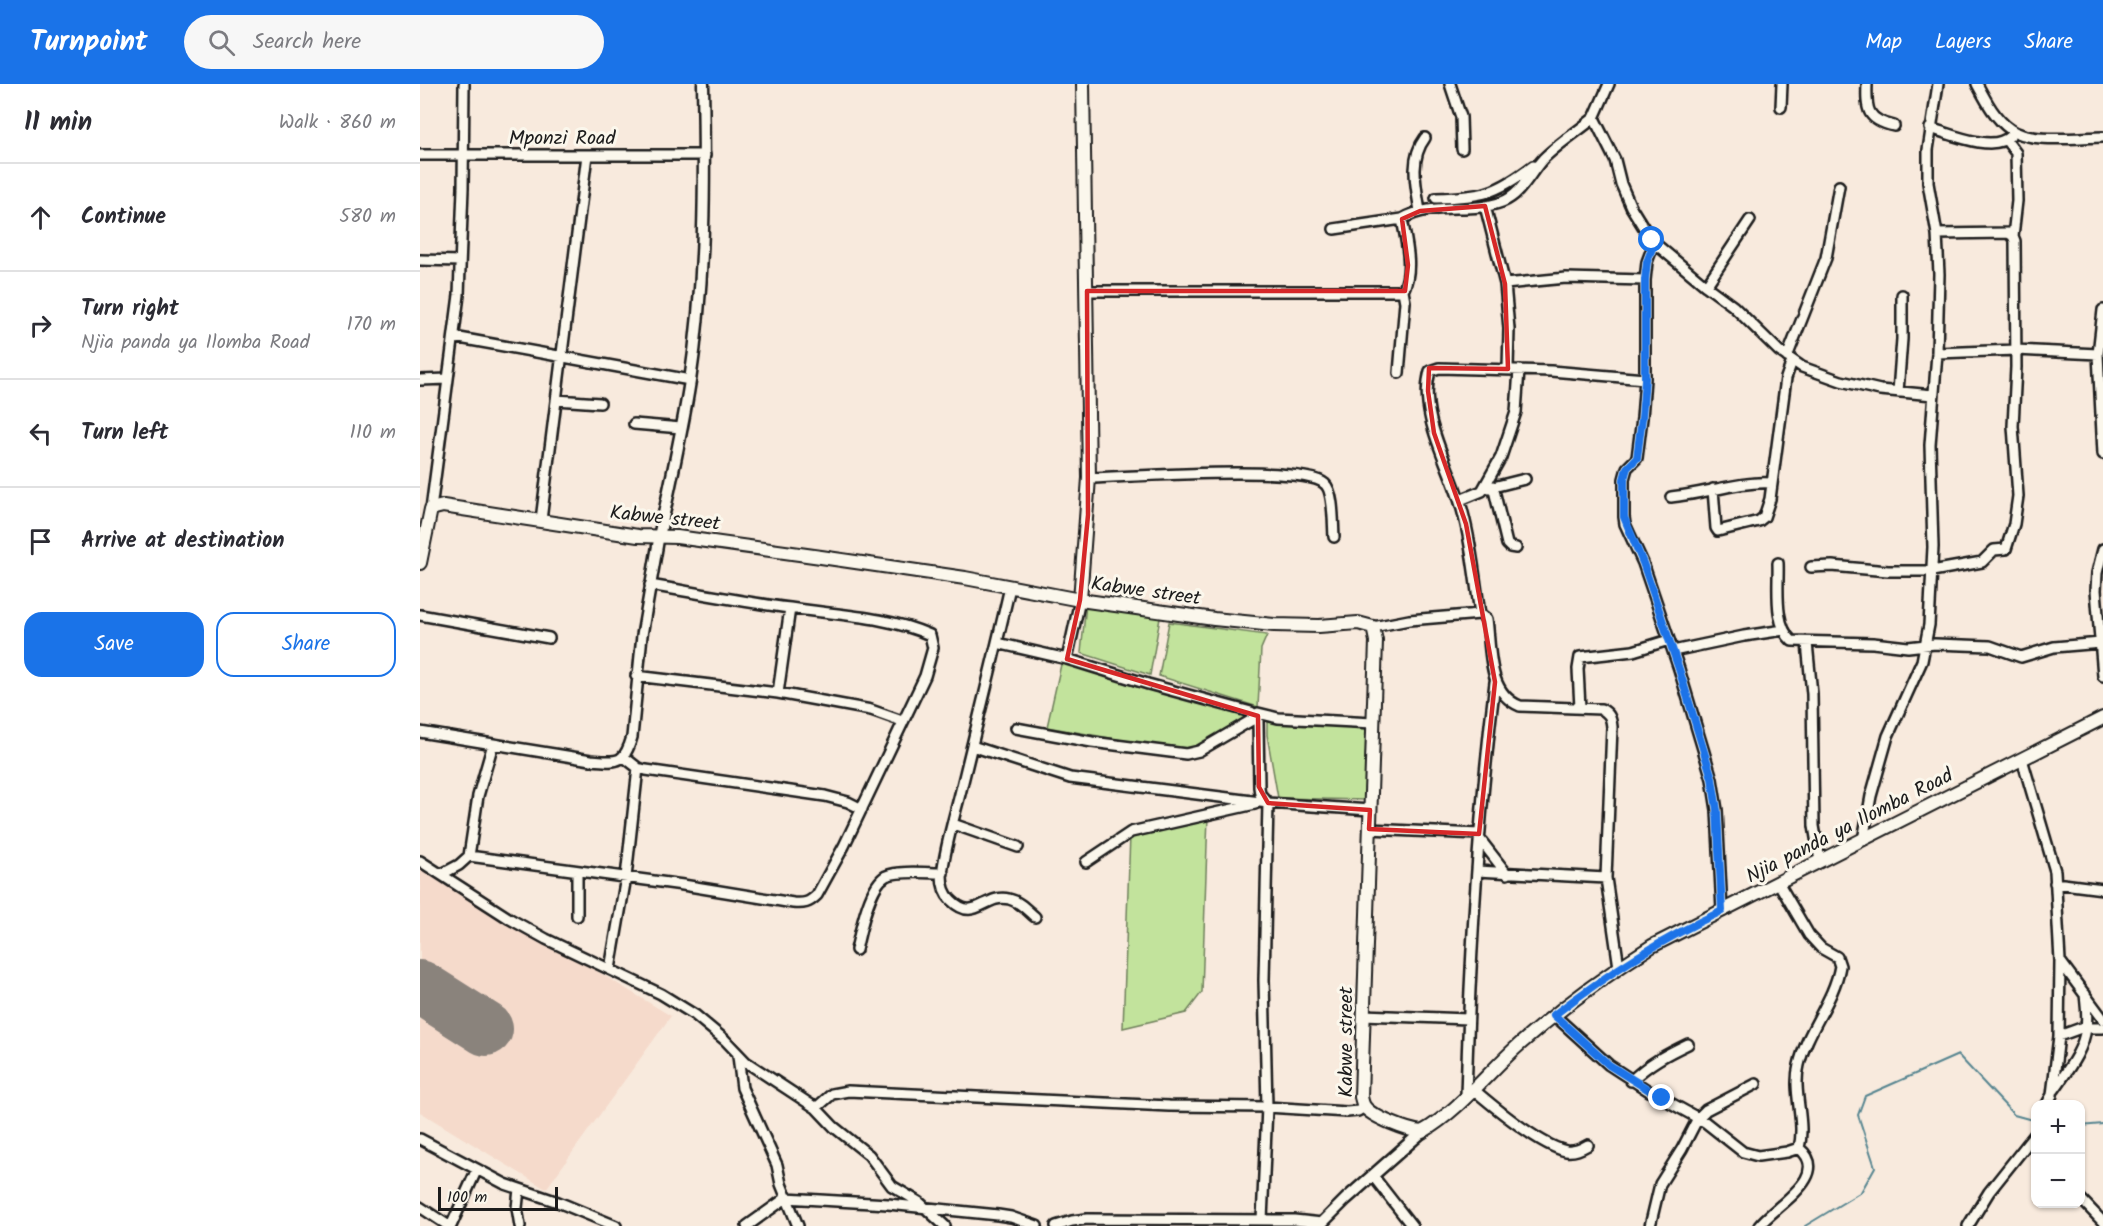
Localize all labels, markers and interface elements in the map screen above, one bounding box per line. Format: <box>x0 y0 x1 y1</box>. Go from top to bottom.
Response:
search box <box>184 15 604 69</box>
text: Turnpoint <box>30 20 148 65</box>
text: Search here <box>253 25 361 60</box>
icon: search <box>205 26 238 59</box>
text: Map <box>1865 26 1902 59</box>
text: Layers <box>1935 26 1991 59</box>
text: Share <box>2024 26 2073 59</box>
text: 11 min <box>24 102 92 144</box>
text: Walk · 860 m <box>279 107 396 139</box>
street label: Mponzi Road <box>509 123 616 155</box>
text: Continue <box>81 200 166 235</box>
icon: ahead <box>24 201 57 234</box>
text: 580 m <box>339 201 396 233</box>
route start <box>1638 226 1664 252</box>
text: Turn right <box>81 292 179 327</box>
icon: right <box>24 309 57 342</box>
text: 170 m <box>347 309 396 341</box>
text: Njia panda ya Ilomba Road <box>81 327 310 359</box>
text: Turn left <box>81 416 168 451</box>
icon: left <box>24 417 57 450</box>
text: 110 m <box>350 417 396 449</box>
street label: Kabwe street <box>608 497 722 541</box>
text: Arrive at destination <box>81 524 284 559</box>
icon: arrive <box>24 525 57 558</box>
street label: Kabwe street <box>1089 568 1203 616</box>
button: Save <box>24 612 204 677</box>
button: Share <box>216 612 396 677</box>
street label: Njia panda ya Ilomba Road <box>1741 760 1960 893</box>
street label: Kabwe street <box>1331 986 1363 1097</box>
route end <box>1648 1084 1674 1110</box>
map controls <box>2031 1100 2085 1208</box>
button: + <box>2031 1100 2085 1154</box>
button: − <box>2031 1154 2085 1208</box>
scale bar <box>438 1184 558 1212</box>
text: 100 m <box>447 1185 487 1210</box>

